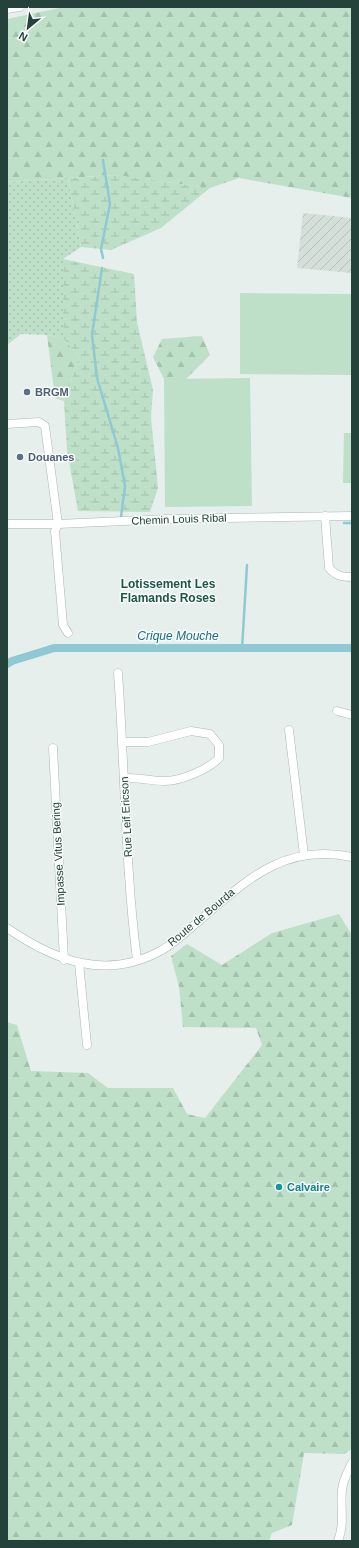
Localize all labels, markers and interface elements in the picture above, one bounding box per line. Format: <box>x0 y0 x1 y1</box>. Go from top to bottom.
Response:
north arrow <box>8 8 48 48</box>
text: N <box>17 30 30 44</box>
place label: BRGM <box>35 386 69 398</box>
marker: BRGM <box>22 387 32 397</box>
place label: Douanes <box>28 451 74 463</box>
marker: Douanes <box>15 452 25 462</box>
street label: Chemin Louis Ribal <box>131 511 227 527</box>
district label: Lotissement Les Flamands Roses <box>120 577 216 605</box>
water label: Crique Mouche <box>137 629 219 643</box>
street label: Rue Leif Ericson <box>118 776 134 858</box>
street label: Impasse Vitus Bering <box>49 802 67 906</box>
street label: Route de Bourda <box>165 885 237 948</box>
place label: Calvaire <box>287 1181 330 1193</box>
marker: Calvaire <box>274 1182 284 1192</box>

